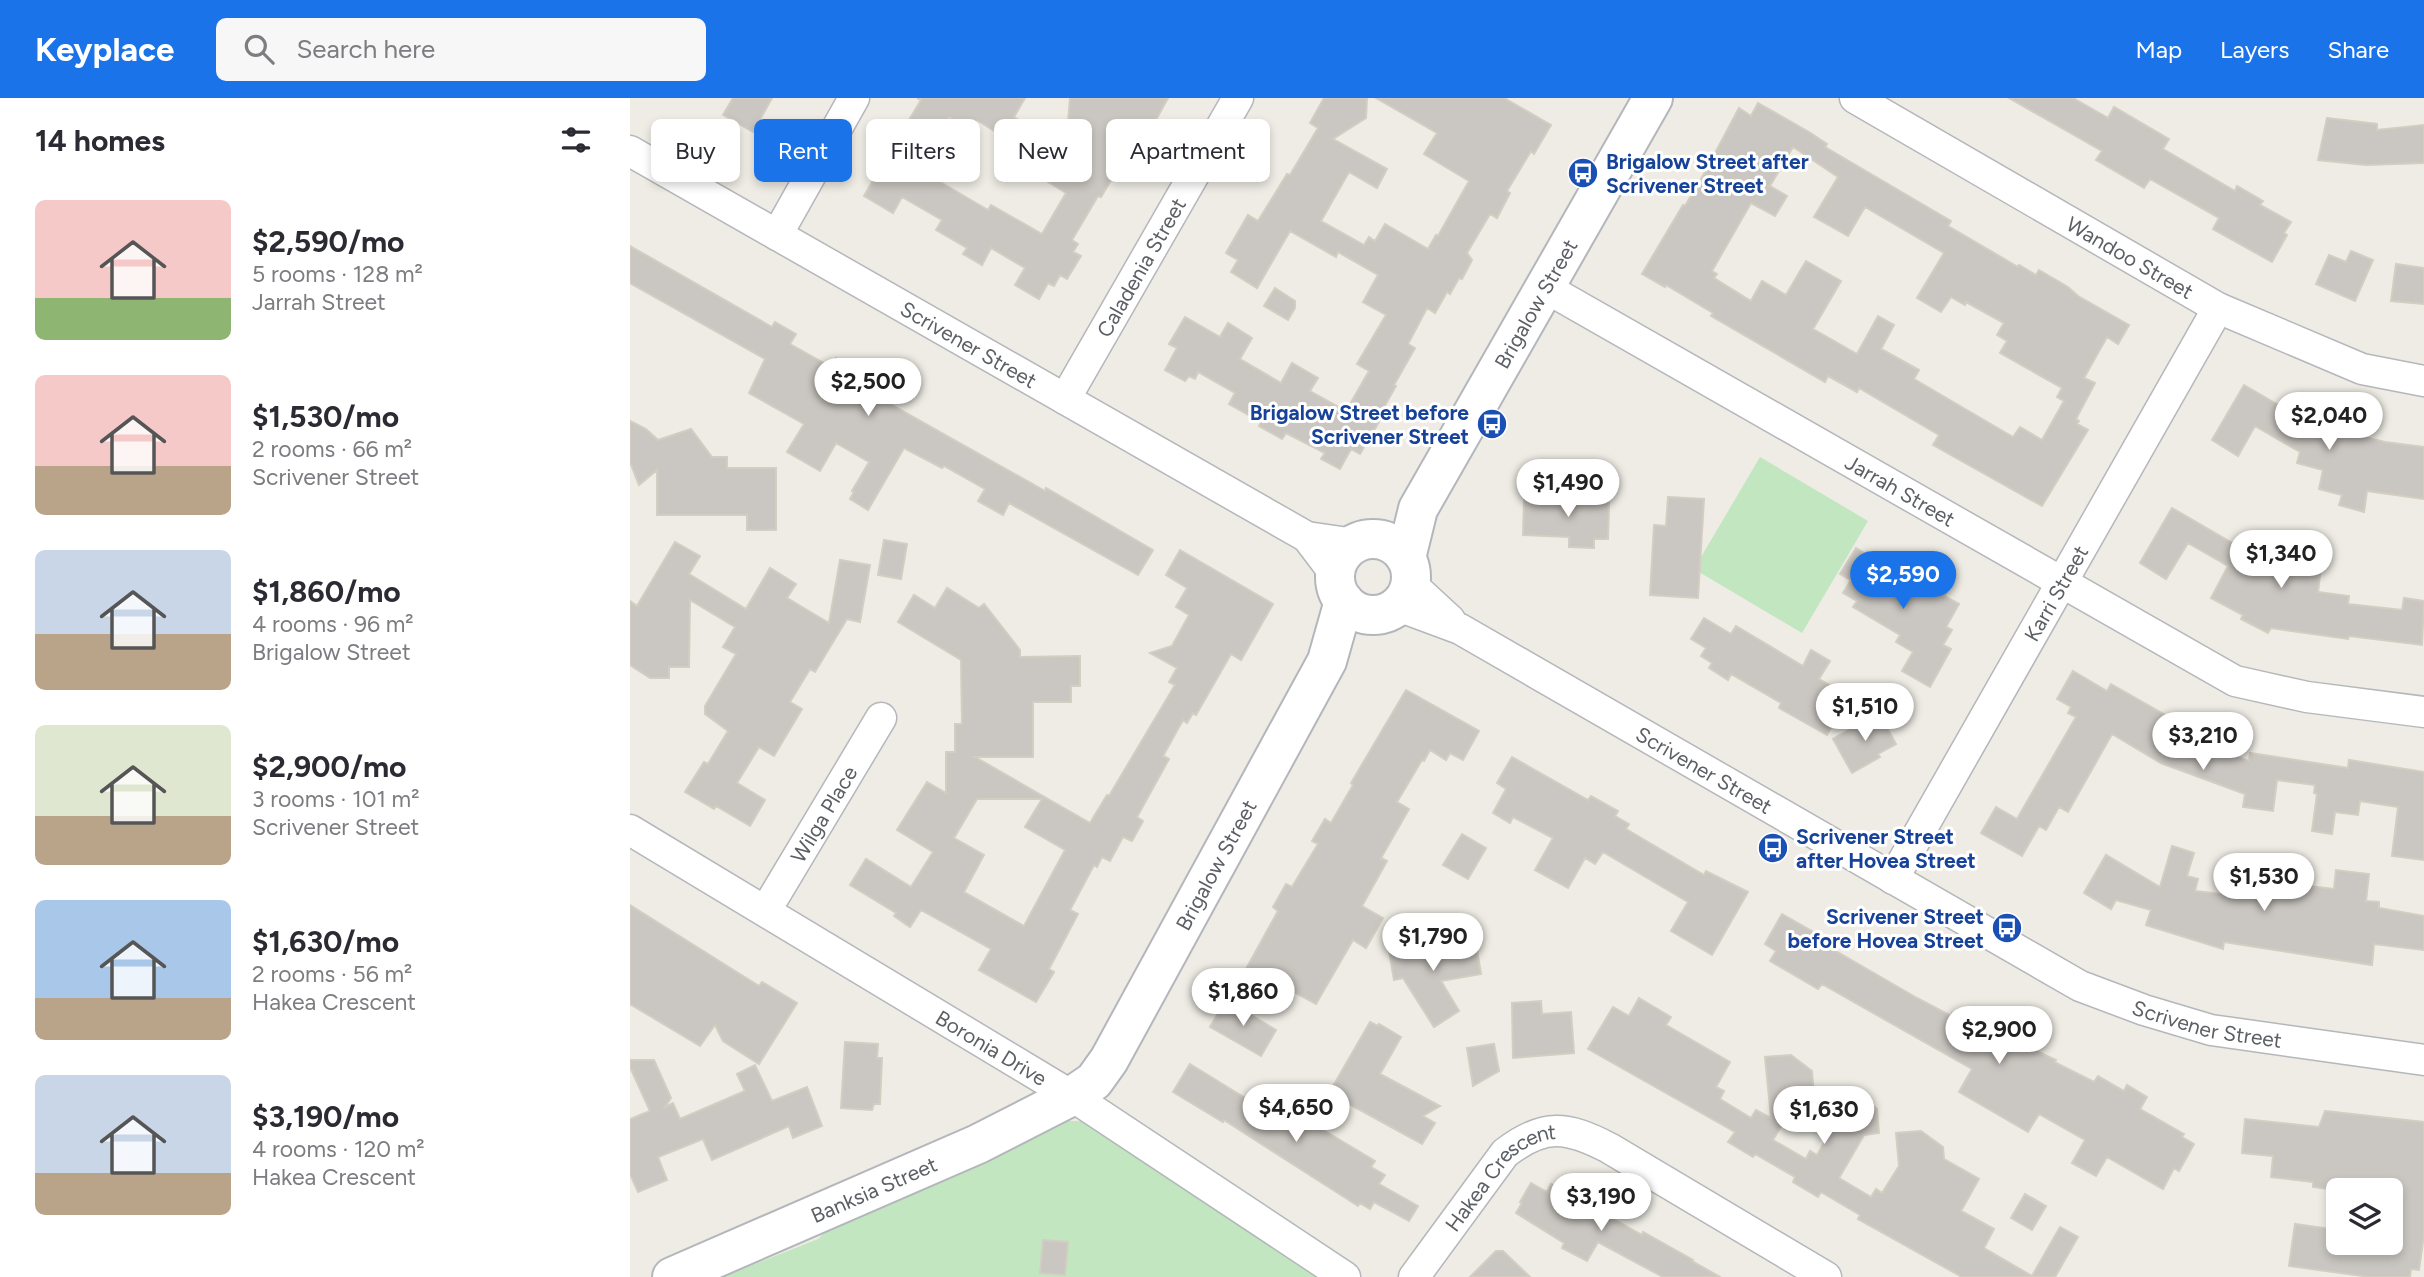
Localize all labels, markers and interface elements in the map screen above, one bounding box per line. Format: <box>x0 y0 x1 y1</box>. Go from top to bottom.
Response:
search box <box>216 18 706 81</box>
text: Keyplace <box>35 30 174 69</box>
icon: search <box>240 30 278 68</box>
text: Search here <box>296 33 435 65</box>
text: Map <box>2135 35 2182 64</box>
text: Layers <box>2220 35 2289 64</box>
text: Share <box>2327 35 2389 64</box>
chip: Buy <box>651 119 740 182</box>
chip: Rent <box>754 119 852 182</box>
chip: Filters <box>866 119 980 182</box>
chip: New <box>994 119 1092 182</box>
chip: Apartment <box>1106 119 1270 182</box>
icon: filters <box>557 121 595 159</box>
text: 14 homes <box>35 122 165 159</box>
place label: Brigalow Street after Scrivener Street <box>1606 149 1809 198</box>
bus stop icon: Brigalow Street after Scrivener Street <box>1566 156 1600 190</box>
street label: Caladenia Street <box>1091 193 1191 341</box>
street label: Wandoo Street <box>2062 211 2198 304</box>
text: $2,590/mo <box>252 223 405 260</box>
icon: home <box>91 228 175 312</box>
street label: Brigalow Street <box>1489 234 1582 373</box>
text: 5 rooms · 128 m² <box>252 260 423 288</box>
text: Jarrah Street <box>252 288 386 316</box>
street label: Scrivener Street <box>896 295 1041 393</box>
pin: $2,500 <box>811 358 925 418</box>
text: $2,500 <box>830 367 906 395</box>
pin: $2,040 <box>2272 392 2386 452</box>
text: $1,530/mo <box>252 398 399 435</box>
place label: Brigalow Street before Scrivener Street <box>1250 400 1469 449</box>
text: $2,040 <box>2291 401 2367 429</box>
icon: home <box>91 403 175 487</box>
bus stop icon: Brigalow Street before Scrivener Street <box>1475 407 1509 441</box>
text: 2 rooms · 66 m² <box>252 435 412 463</box>
street label: Jarrah Street <box>1841 449 1960 531</box>
pin: $1,490 <box>1511 460 1625 519</box>
text: Scrivener Street <box>252 463 419 491</box>
text: $1,490 <box>1532 468 1604 496</box>
pin: $1,340 <box>2224 531 2338 590</box>
text: $1,340 <box>2246 539 2316 567</box>
street label: Karri Street <box>2019 541 2093 646</box>
pin: $2,590 <box>1846 552 1960 611</box>
text: $2,590 <box>1866 560 1940 588</box>
text: $1,860/mo <box>252 573 401 610</box>
icon: home <box>91 578 175 662</box>
text: 4 rooms · 96 m² <box>252 610 414 638</box>
text: Brigalow Street <box>252 638 411 666</box>
pin: $1,510 <box>1808 684 1922 743</box>
text: $1,510 <box>1832 692 1898 720</box>
pin: $3,210 <box>2146 712 2260 772</box>
street label: Scrivener Street <box>1632 721 1777 819</box>
text: $3,210 <box>2168 721 2238 749</box>
text: $2,900/mo <box>252 748 407 785</box>
icon: home <box>91 753 175 837</box>
street label: Wilga Place <box>785 761 862 867</box>
text: 3 rooms · 101 m² <box>252 785 419 813</box>
street label: Brigalow Street <box>1170 795 1261 934</box>
text: Scrivener Street <box>252 813 419 841</box>
place label: Scrivener Street after Hovea Street <box>1796 824 1976 873</box>
bus stop icon: Scrivener Street after Hovea Street <box>1756 831 1790 865</box>
pin: $1,530 <box>2207 854 2321 913</box>
text: $1,530 <box>2229 862 2299 890</box>
place label: Scrivener Street before Hovea Street <box>1788 904 1984 953</box>
bus stop icon: Scrivener Street before Hovea Street <box>1990 911 2024 945</box>
pin: $1,790 <box>1376 914 1490 973</box>
text: $1,790 <box>1398 922 1468 950</box>
text: $1,630/mo <box>252 923 399 960</box>
icon: home <box>91 928 175 1012</box>
text: 2 rooms · 56 m² <box>252 960 412 988</box>
pin: $1,860 <box>1186 968 1300 1028</box>
text: $1,860 <box>1208 977 1278 1005</box>
text: Hakea Crescent <box>252 988 416 1016</box>
street label: Scrivener Street <box>2129 994 2284 1052</box>
street label: Boronia Drive <box>931 1005 1052 1091</box>
pin: $2,900 <box>1942 1006 2056 1066</box>
text: $2,900 <box>1961 1015 2037 1043</box>
pin: $4,650 <box>1239 1084 1353 1144</box>
pin: $1,630 <box>1767 1086 1881 1146</box>
text: $4,650 <box>1259 1093 1333 1121</box>
text: $1,630 <box>1789 1095 1859 1123</box>
text: $3,190/mo <box>252 1098 399 1135</box>
icon: home <box>91 1103 175 1187</box>
street label: Hakea Crescent <box>1439 1118 1557 1236</box>
text: 4 rooms · 120 m² <box>252 1135 425 1163</box>
street label: Banksia Street <box>807 1151 941 1228</box>
text: Hakea Crescent <box>252 1163 416 1191</box>
pin: $3,190 <box>1544 1174 1658 1233</box>
map controls <box>2326 1178 2403 1255</box>
button: layers <box>2326 1178 2403 1255</box>
text: $3,190 <box>1566 1182 1636 1210</box>

